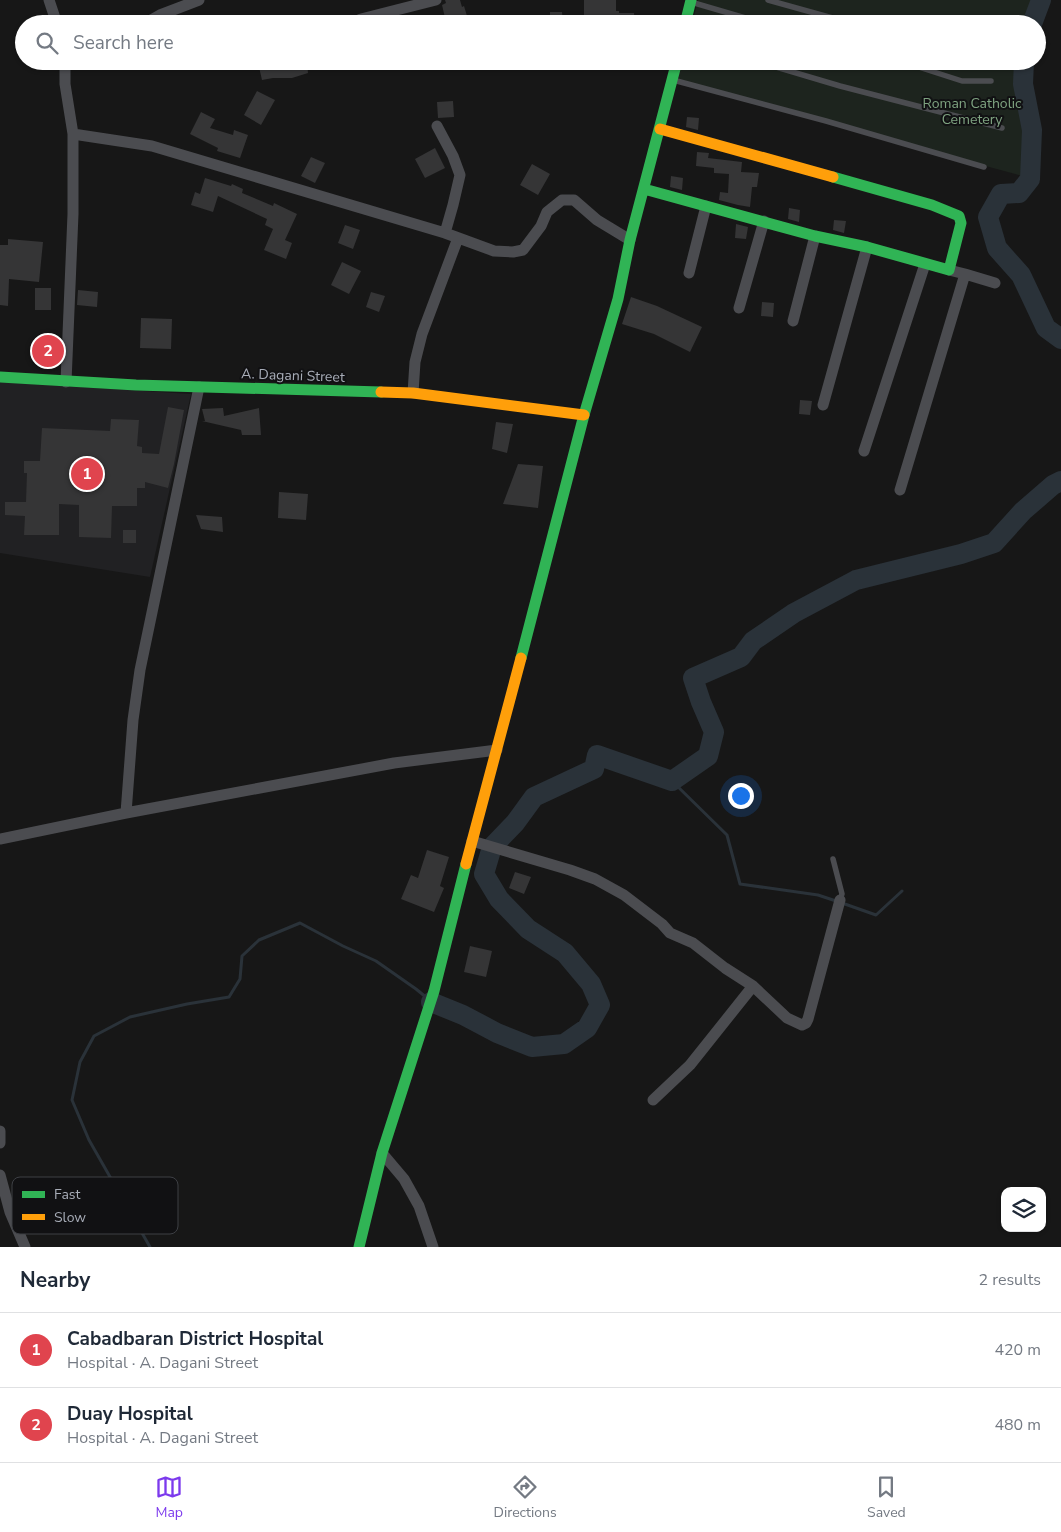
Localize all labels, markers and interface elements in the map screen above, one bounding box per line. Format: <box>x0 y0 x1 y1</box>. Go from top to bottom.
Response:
search box <box>15 15 1046 70</box>
icon: search <box>33 29 61 57</box>
text: Search here <box>73 30 174 56</box>
park label: Roman Catholic Cemetery <box>922 94 1022 129</box>
pin: 2 <box>32 332 64 370</box>
street label: A. Dagani Street <box>241 364 345 387</box>
pin: 1 <box>71 455 103 493</box>
your location <box>728 783 754 809</box>
legend <box>12 1177 178 1234</box>
text: Fast <box>54 1185 80 1204</box>
map controls <box>1001 1187 1046 1232</box>
button: layers <box>1001 1187 1046 1232</box>
text: Slow <box>54 1208 86 1227</box>
text: Nearby <box>20 1266 90 1294</box>
text: 2 results <box>979 1269 1041 1291</box>
text: Cabadbaran District Hospital <box>67 1326 323 1352</box>
text: 1 <box>31 1339 41 1361</box>
text: 420 m <box>994 1339 1041 1361</box>
text: Hospital · A. Dagani Street <box>67 1352 258 1374</box>
text: Duay Hospital <box>67 1401 193 1427</box>
text: 2 <box>31 1414 41 1436</box>
text: 480 m <box>994 1414 1041 1436</box>
text: Hospital · A. Dagani Street <box>67 1427 258 1449</box>
tab: Map <box>155 1473 183 1522</box>
tab: Directions <box>494 1473 557 1522</box>
tab: Saved <box>867 1473 906 1522</box>

